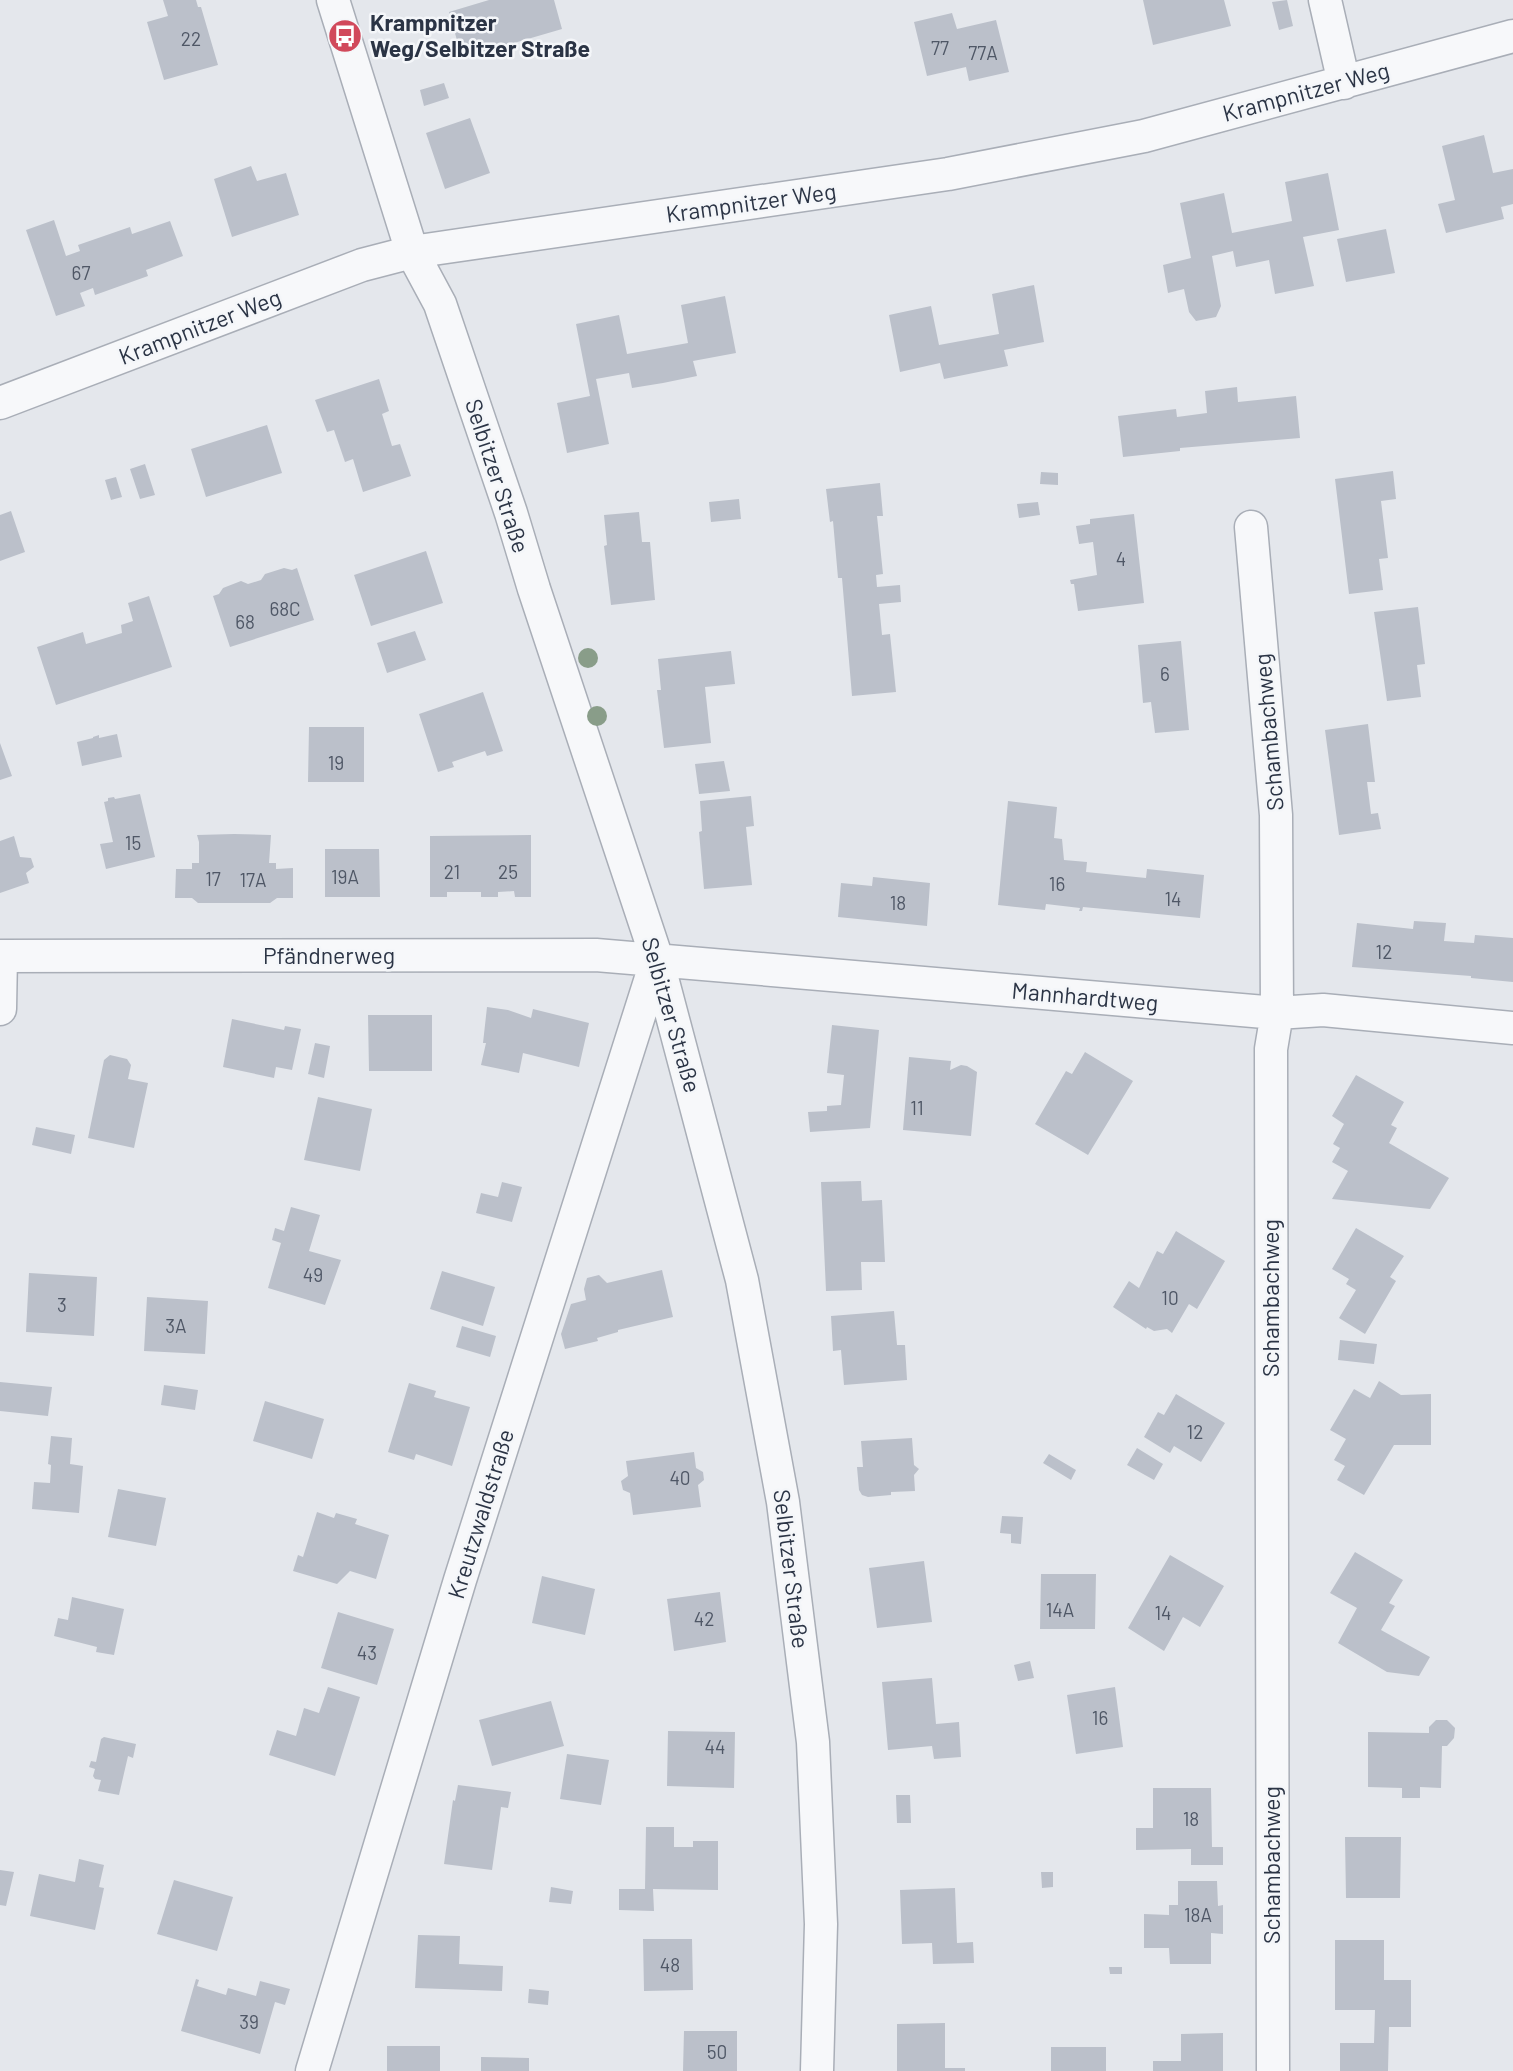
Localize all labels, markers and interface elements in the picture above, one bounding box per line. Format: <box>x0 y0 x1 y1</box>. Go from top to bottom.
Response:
place label: Krampnitzer Weg/Selbitzer Straße <box>370 8 590 62</box>
bus stop icon: Krampnitzer Weg/Selbitzer Straße <box>326 17 364 55</box>
house number: 22 <box>181 27 201 50</box>
house number: 77 <box>931 36 949 59</box>
house number: 77A <box>968 41 998 64</box>
street label: Krampnitzer Weg <box>1219 55 1392 127</box>
street label: Krampnitzer Weg <box>664 176 838 228</box>
house number: 67 <box>72 261 90 284</box>
street label: Krampnitzer Weg <box>115 282 285 370</box>
street label: Selbitzer Straße <box>460 395 536 556</box>
house number: 4 <box>1116 547 1126 570</box>
house number: 68C <box>269 597 301 620</box>
house number: 68 <box>235 610 255 633</box>
street label: Schambachweg <box>1247 652 1289 812</box>
house number: 6 <box>1160 662 1170 685</box>
house number: 19 <box>328 751 344 774</box>
house number: 15 <box>125 831 141 854</box>
house number: 21 <box>444 860 460 883</box>
house number: 25 <box>498 860 518 883</box>
house number: 19A <box>331 865 359 888</box>
house number: 17 <box>205 867 221 890</box>
house number: 17A <box>239 868 267 891</box>
house number: 16 <box>1049 872 1065 895</box>
house number: 14 <box>1164 887 1182 910</box>
house number: 18 <box>890 891 906 914</box>
street label: Selbitzer Straße <box>636 934 708 1096</box>
house number: 12 <box>1376 940 1392 963</box>
street label: Pfändnerweg <box>263 941 395 969</box>
street label: Mannhardtweg <box>1011 976 1160 1016</box>
house number: 11 <box>910 1096 924 1119</box>
street label: Schambachweg <box>1256 1219 1284 1377</box>
house number: 49 <box>303 1263 323 1286</box>
house number: 10 <box>1161 1286 1179 1309</box>
house number: 3 <box>57 1293 67 1316</box>
house number: 3A <box>165 1314 187 1337</box>
house number: 12 <box>1187 1420 1203 1443</box>
street label: Kreutzwaldstraße <box>441 1425 519 1602</box>
house number: 40 <box>669 1466 691 1489</box>
street label: Selbitzer Straße <box>768 1488 816 1650</box>
house number: 14A <box>1046 1598 1074 1621</box>
house number: 14 <box>1154 1601 1172 1624</box>
house number: 42 <box>694 1607 714 1630</box>
house number: 43 <box>357 1641 377 1664</box>
house number: 16 <box>1092 1706 1108 1729</box>
house number: 44 <box>705 1735 725 1758</box>
street label: Schambachweg <box>1257 1786 1285 1944</box>
house number: 18 <box>1183 1807 1199 1830</box>
house number: 18A <box>1184 1903 1212 1926</box>
house number: 48 <box>660 1953 680 1976</box>
house number: 39 <box>239 2010 259 2033</box>
house number: 50 <box>707 2040 727 2063</box>

